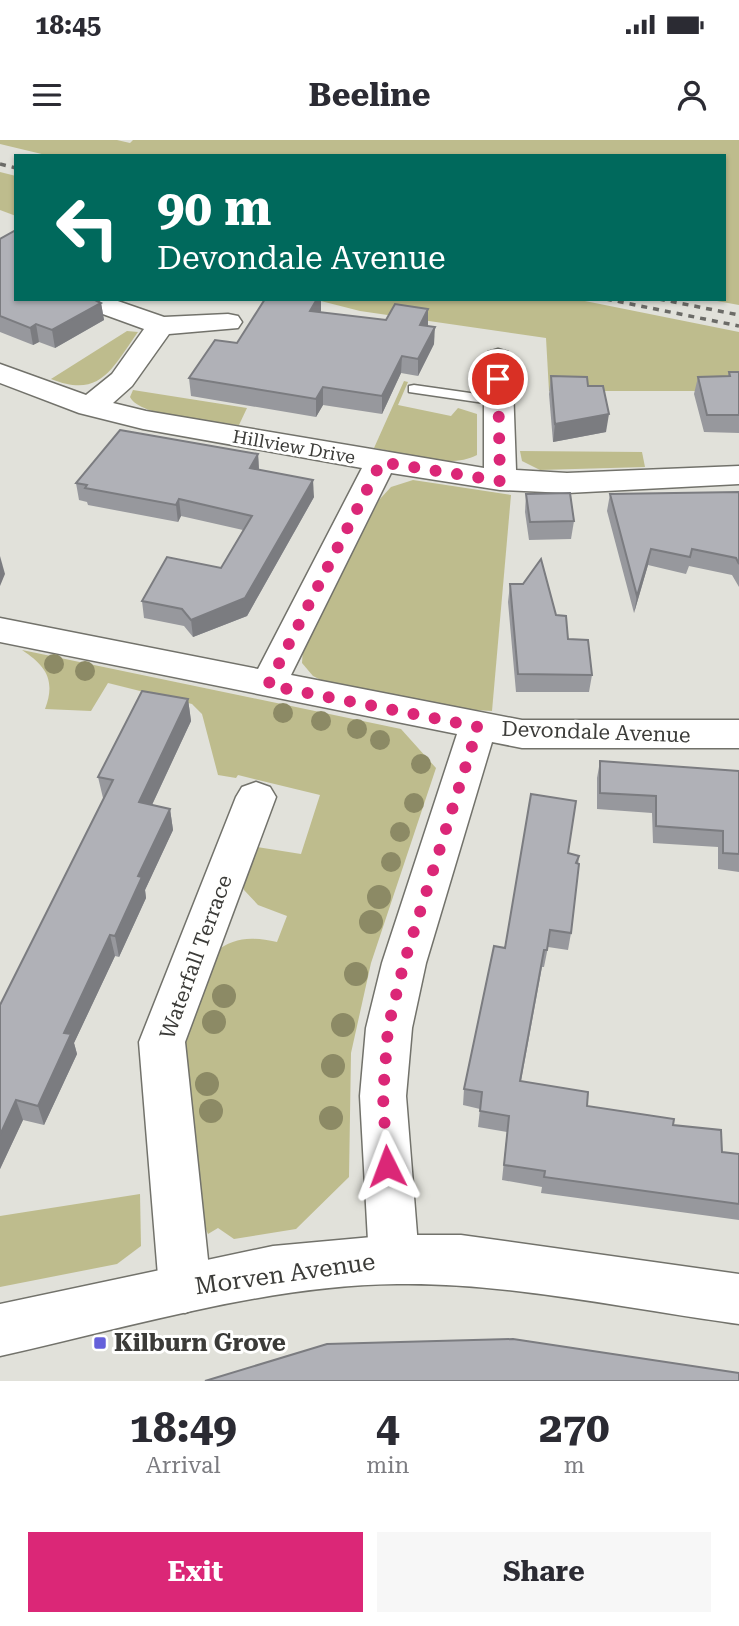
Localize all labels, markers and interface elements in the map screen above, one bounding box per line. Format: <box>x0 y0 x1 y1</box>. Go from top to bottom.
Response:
text: 18:45 <box>35 10 101 40</box>
icon: menu <box>28 76 66 114</box>
text: Beeline <box>308 76 431 114</box>
icon: person <box>673 76 711 114</box>
text: 90 m <box>157 180 272 237</box>
icon: left <box>42 182 133 273</box>
text: Devondale Avenue <box>157 239 445 277</box>
pin <box>468 349 528 409</box>
icon: arrive <box>479 360 517 398</box>
street label: Hillview Drive <box>231 425 357 468</box>
street label: Devondale Avenue <box>501 717 691 747</box>
street label: Waterfall Terrace <box>155 872 237 1042</box>
position arrow <box>350 1129 424 1203</box>
street label: Morven Avenue <box>193 1247 377 1301</box>
place label: Kilburn Grove <box>114 1329 286 1357</box>
marker: Kilburn Grove <box>92 1335 108 1351</box>
text: 18:49 <box>130 1403 237 1452</box>
text: 4 <box>376 1403 400 1452</box>
text: 270 <box>539 1403 609 1452</box>
text: Arrival <box>146 1452 220 1479</box>
text: min <box>366 1452 409 1479</box>
text: m <box>564 1452 585 1479</box>
button: Exit <box>28 1532 363 1612</box>
button: Share <box>377 1532 711 1612</box>

